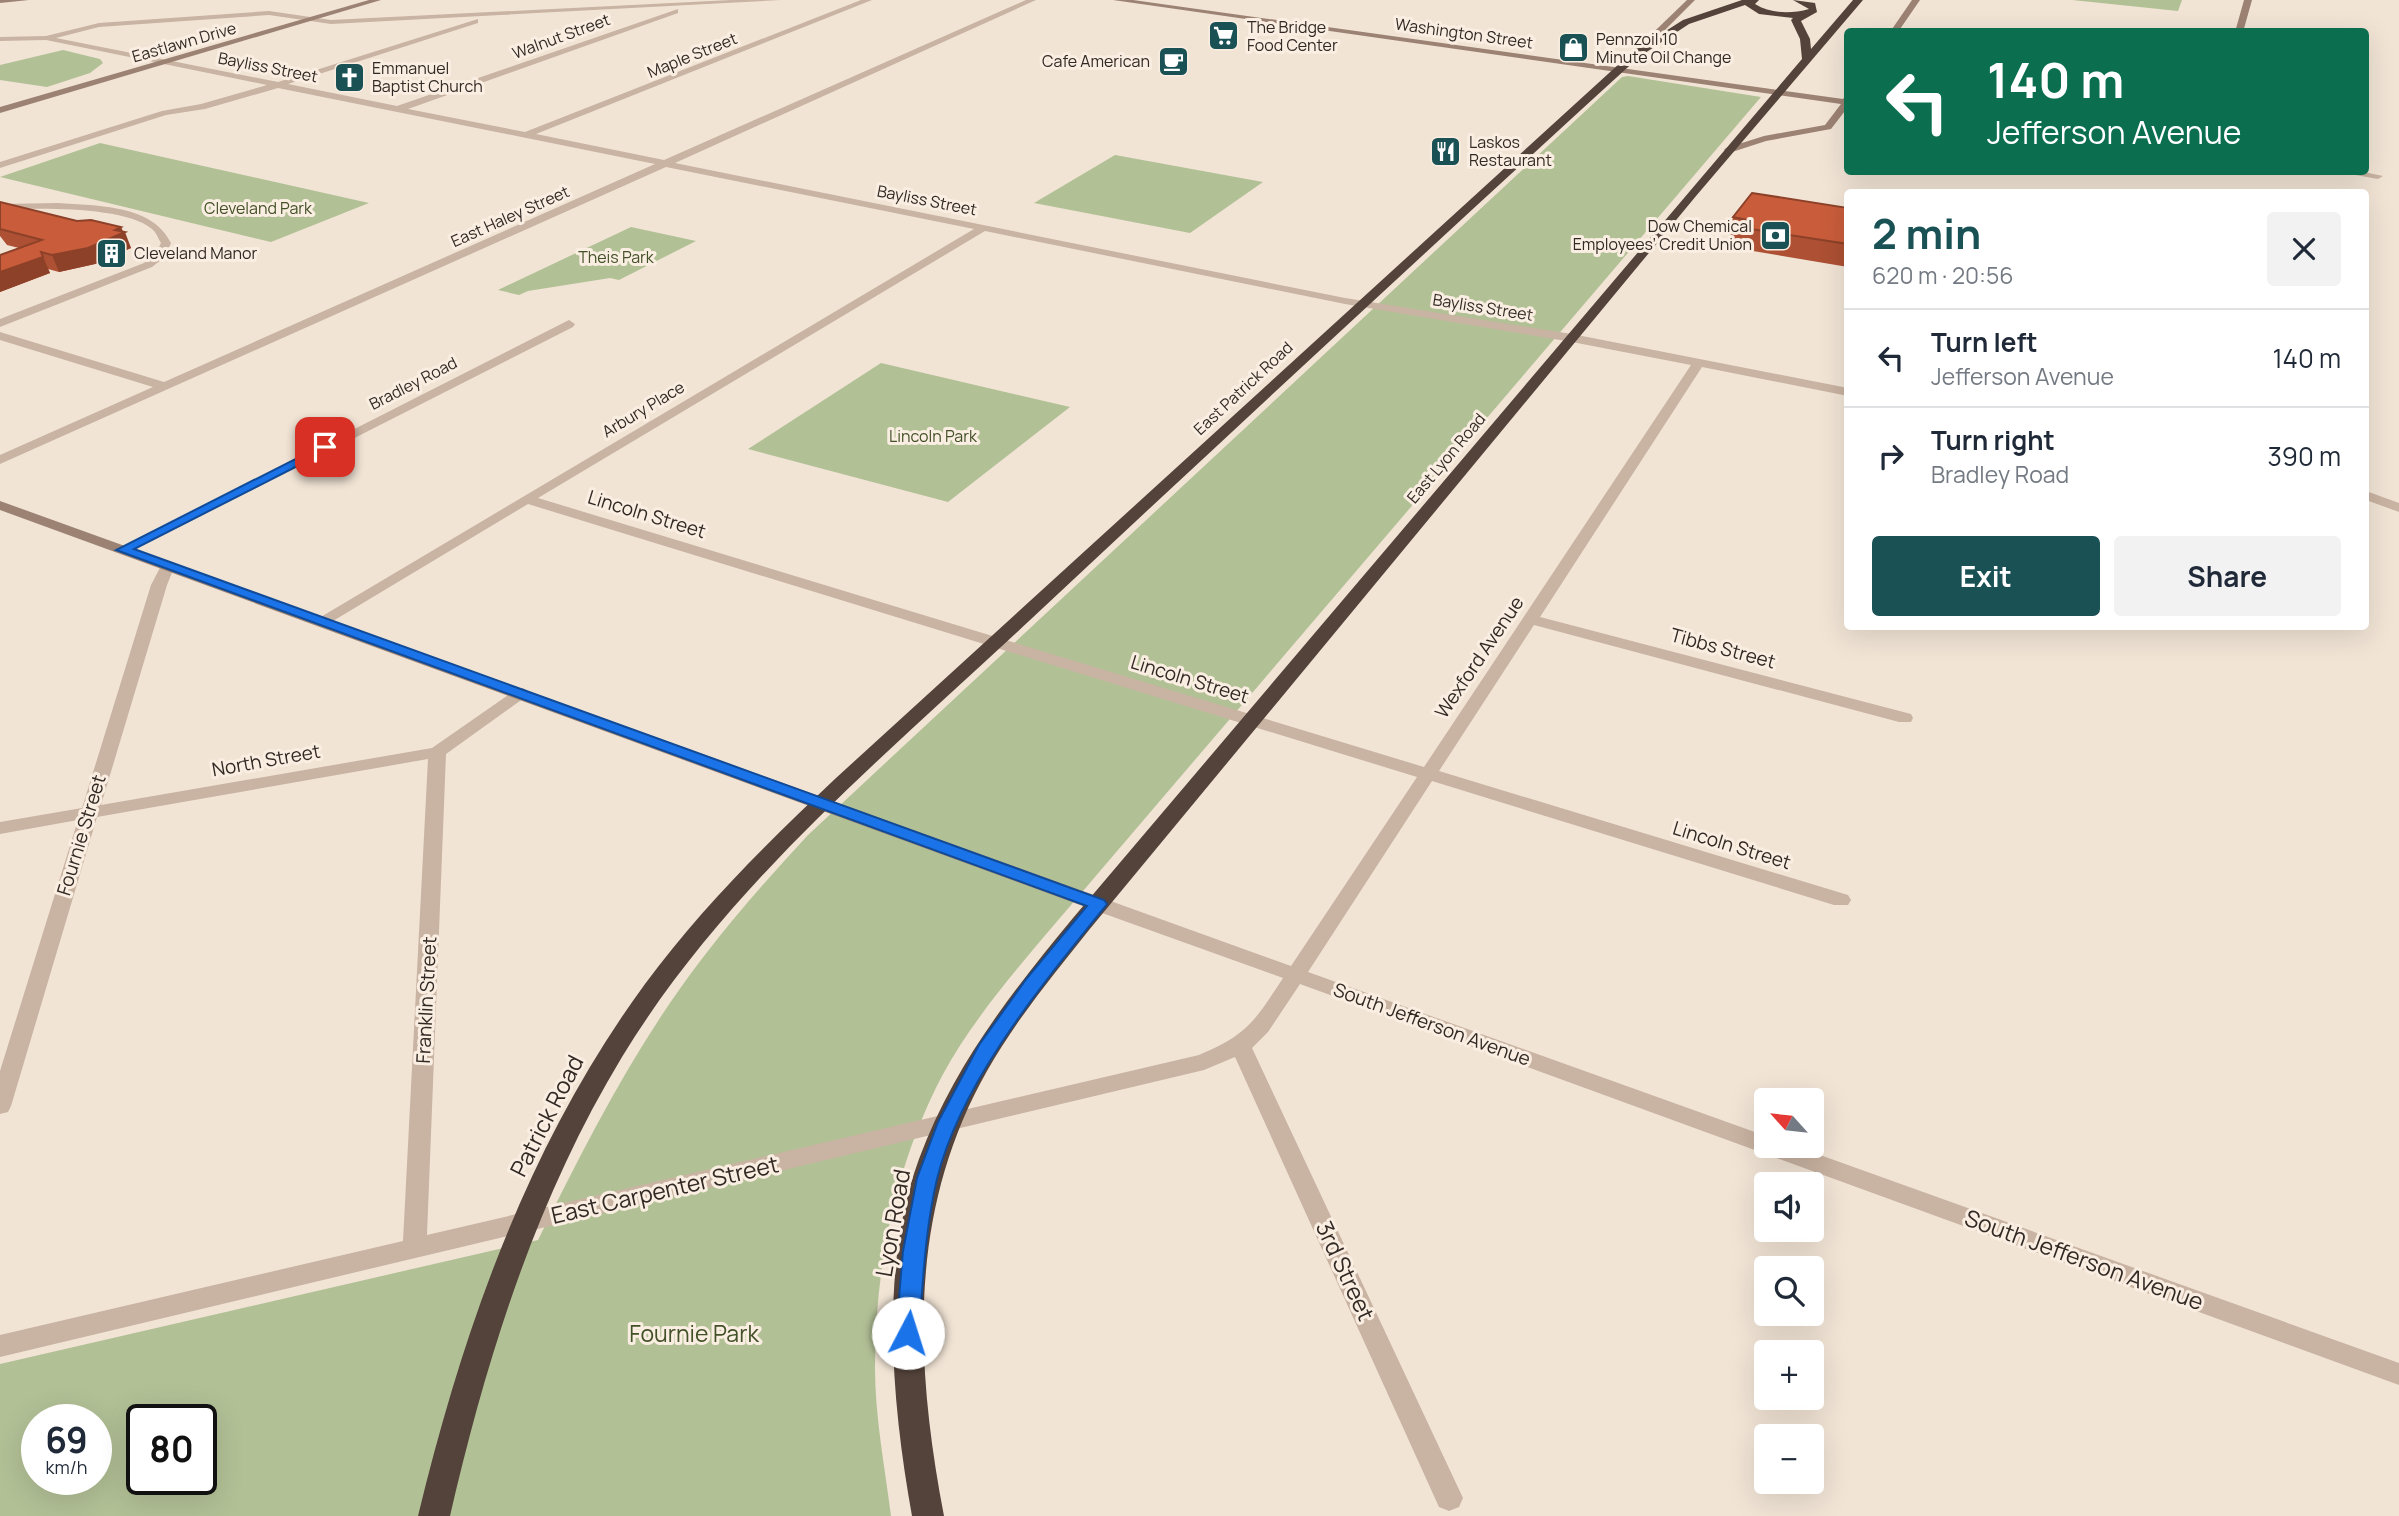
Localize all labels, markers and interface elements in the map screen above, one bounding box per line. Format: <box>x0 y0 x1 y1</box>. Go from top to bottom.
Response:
street label: Walnut Street <box>509 8 613 64</box>
street label: Washington Street <box>1394 12 1534 54</box>
place label: The Bridge Food Center <box>1247 16 1338 56</box>
street label: Eastlawn Drive <box>129 17 239 67</box>
supermarket icon: The Bridge Food Center <box>1207 19 1241 53</box>
street label: Maple Street <box>644 27 740 83</box>
place label: Pennzoil 10 Minute Oil Change <box>1596 28 1731 68</box>
shop icon: Pennzoil 10 Minute Oil Change <box>1556 31 1590 65</box>
cafe icon: Cafe American <box>1156 44 1190 78</box>
text: 140 m <box>1987 46 2124 113</box>
street label: Bayliss Street <box>216 47 320 87</box>
place label: Cafe American <box>1042 50 1150 72</box>
icon: left <box>1872 56 1963 147</box>
place label: Emmanuel Baptist Church <box>372 57 483 97</box>
church icon: Emmanuel Baptist Church <box>332 60 366 94</box>
text: Jefferson Avenue <box>1987 110 2241 154</box>
place label: Laskos Restaurant <box>1469 131 1552 171</box>
restaurant icon: Laskos Restaurant <box>1429 134 1463 168</box>
street label: East Haley Street <box>447 180 573 252</box>
street label: Bayliss Street <box>875 180 979 220</box>
park label: Cleveland Park <box>204 197 313 219</box>
text: 2 min <box>1872 204 1981 262</box>
button: close <box>2267 212 2341 286</box>
place label: Dow Chemical Employees’ Credit Union <box>1573 215 1752 255</box>
bank icon: Dow Chemical Employees’ Credit Union <box>1758 218 1792 252</box>
building icon: Cleveland Manor <box>94 236 128 270</box>
place label: Cleveland Manor <box>134 242 257 264</box>
park label: Theis Park <box>578 246 655 268</box>
text: 620 m · 20:56 <box>1872 259 2014 291</box>
street label: Bayliss Street <box>1431 288 1535 326</box>
text: Turn left <box>1931 324 2038 360</box>
street label: East Patrick Road <box>1189 336 1297 440</box>
icon: left <box>1872 339 1910 377</box>
text: 140 m <box>2272 340 2341 376</box>
street label: Bradley Road <box>365 351 461 415</box>
text: Jefferson Avenue <box>1931 360 2114 392</box>
street label: Arbury Place <box>598 376 688 442</box>
street label: East Lyon Road <box>1402 408 1490 508</box>
pin <box>295 417 355 477</box>
text: Turn right <box>1931 422 2055 458</box>
park label: Lincoln Park <box>889 425 978 447</box>
icon: arrive <box>306 428 344 466</box>
icon: right <box>1872 437 1910 475</box>
text: 390 m <box>2267 438 2341 474</box>
text: Bradley Road <box>1931 458 2069 490</box>
street label: Lincoln Street <box>585 484 709 544</box>
button: Exit <box>1872 536 2100 616</box>
button: Share <box>2114 536 2341 616</box>
street label: Wexford Avenue <box>1429 591 1529 723</box>
street label: Tibbs Street <box>1668 621 1778 675</box>
street label: Lincoln Street <box>1128 649 1252 709</box>
street label: North Street <box>210 738 322 782</box>
street label: Fournie Street <box>50 771 112 899</box>
street label: Lincoln Street <box>1670 815 1794 875</box>
street label: Franklin Street <box>410 936 442 1064</box>
street label: South Jefferson Avenue <box>1330 976 1534 1072</box>
street label: Patrick Road <box>502 1049 590 1182</box>
north arrow <box>1754 1088 1824 1158</box>
map controls <box>1754 1088 1824 1494</box>
street label: East Carpenter Street <box>548 1147 782 1231</box>
street label: Lyon Road <box>867 1167 917 1279</box>
button: sound <box>1754 1172 1824 1242</box>
street label: South Jefferson Avenue <box>1961 1201 2208 1317</box>
street label: 3rd Street <box>1309 1216 1383 1326</box>
button: search <box>1754 1256 1824 1326</box>
position arrow <box>871 1296 945 1370</box>
park label: Fournie Park <box>629 1317 759 1349</box>
button: + <box>1754 1340 1824 1410</box>
speed limit sign: 80 <box>126 1404 217 1495</box>
text: 69 <box>45 1416 88 1464</box>
button: − <box>1754 1424 1824 1494</box>
text: km/h <box>46 1455 87 1479</box>

